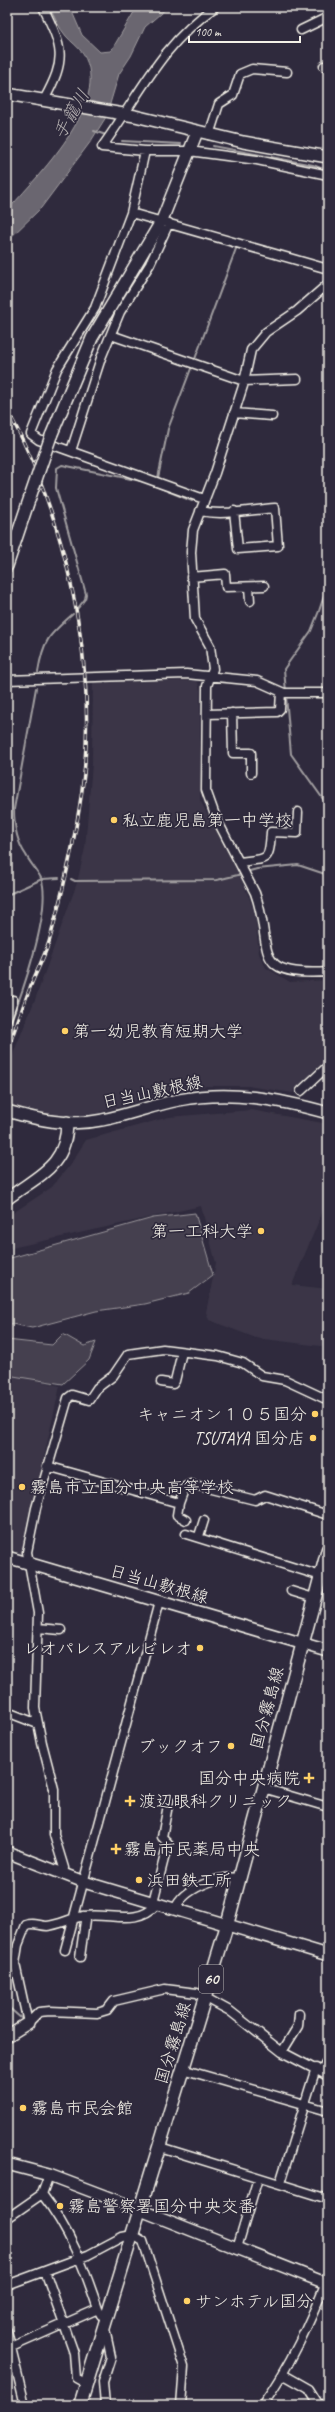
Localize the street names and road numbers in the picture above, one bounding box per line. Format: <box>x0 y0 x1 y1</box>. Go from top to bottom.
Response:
street label: 日当山敷根線 <box>100 1071 204 1113</box>
street label: 日当山敷根線 <box>107 1560 211 1608</box>
street label: 国分霧島線 <box>246 1664 288 1752</box>
road number: 60 <box>199 1965 223 1993</box>
street label: 国分霧島線 <box>151 1999 195 2087</box>

